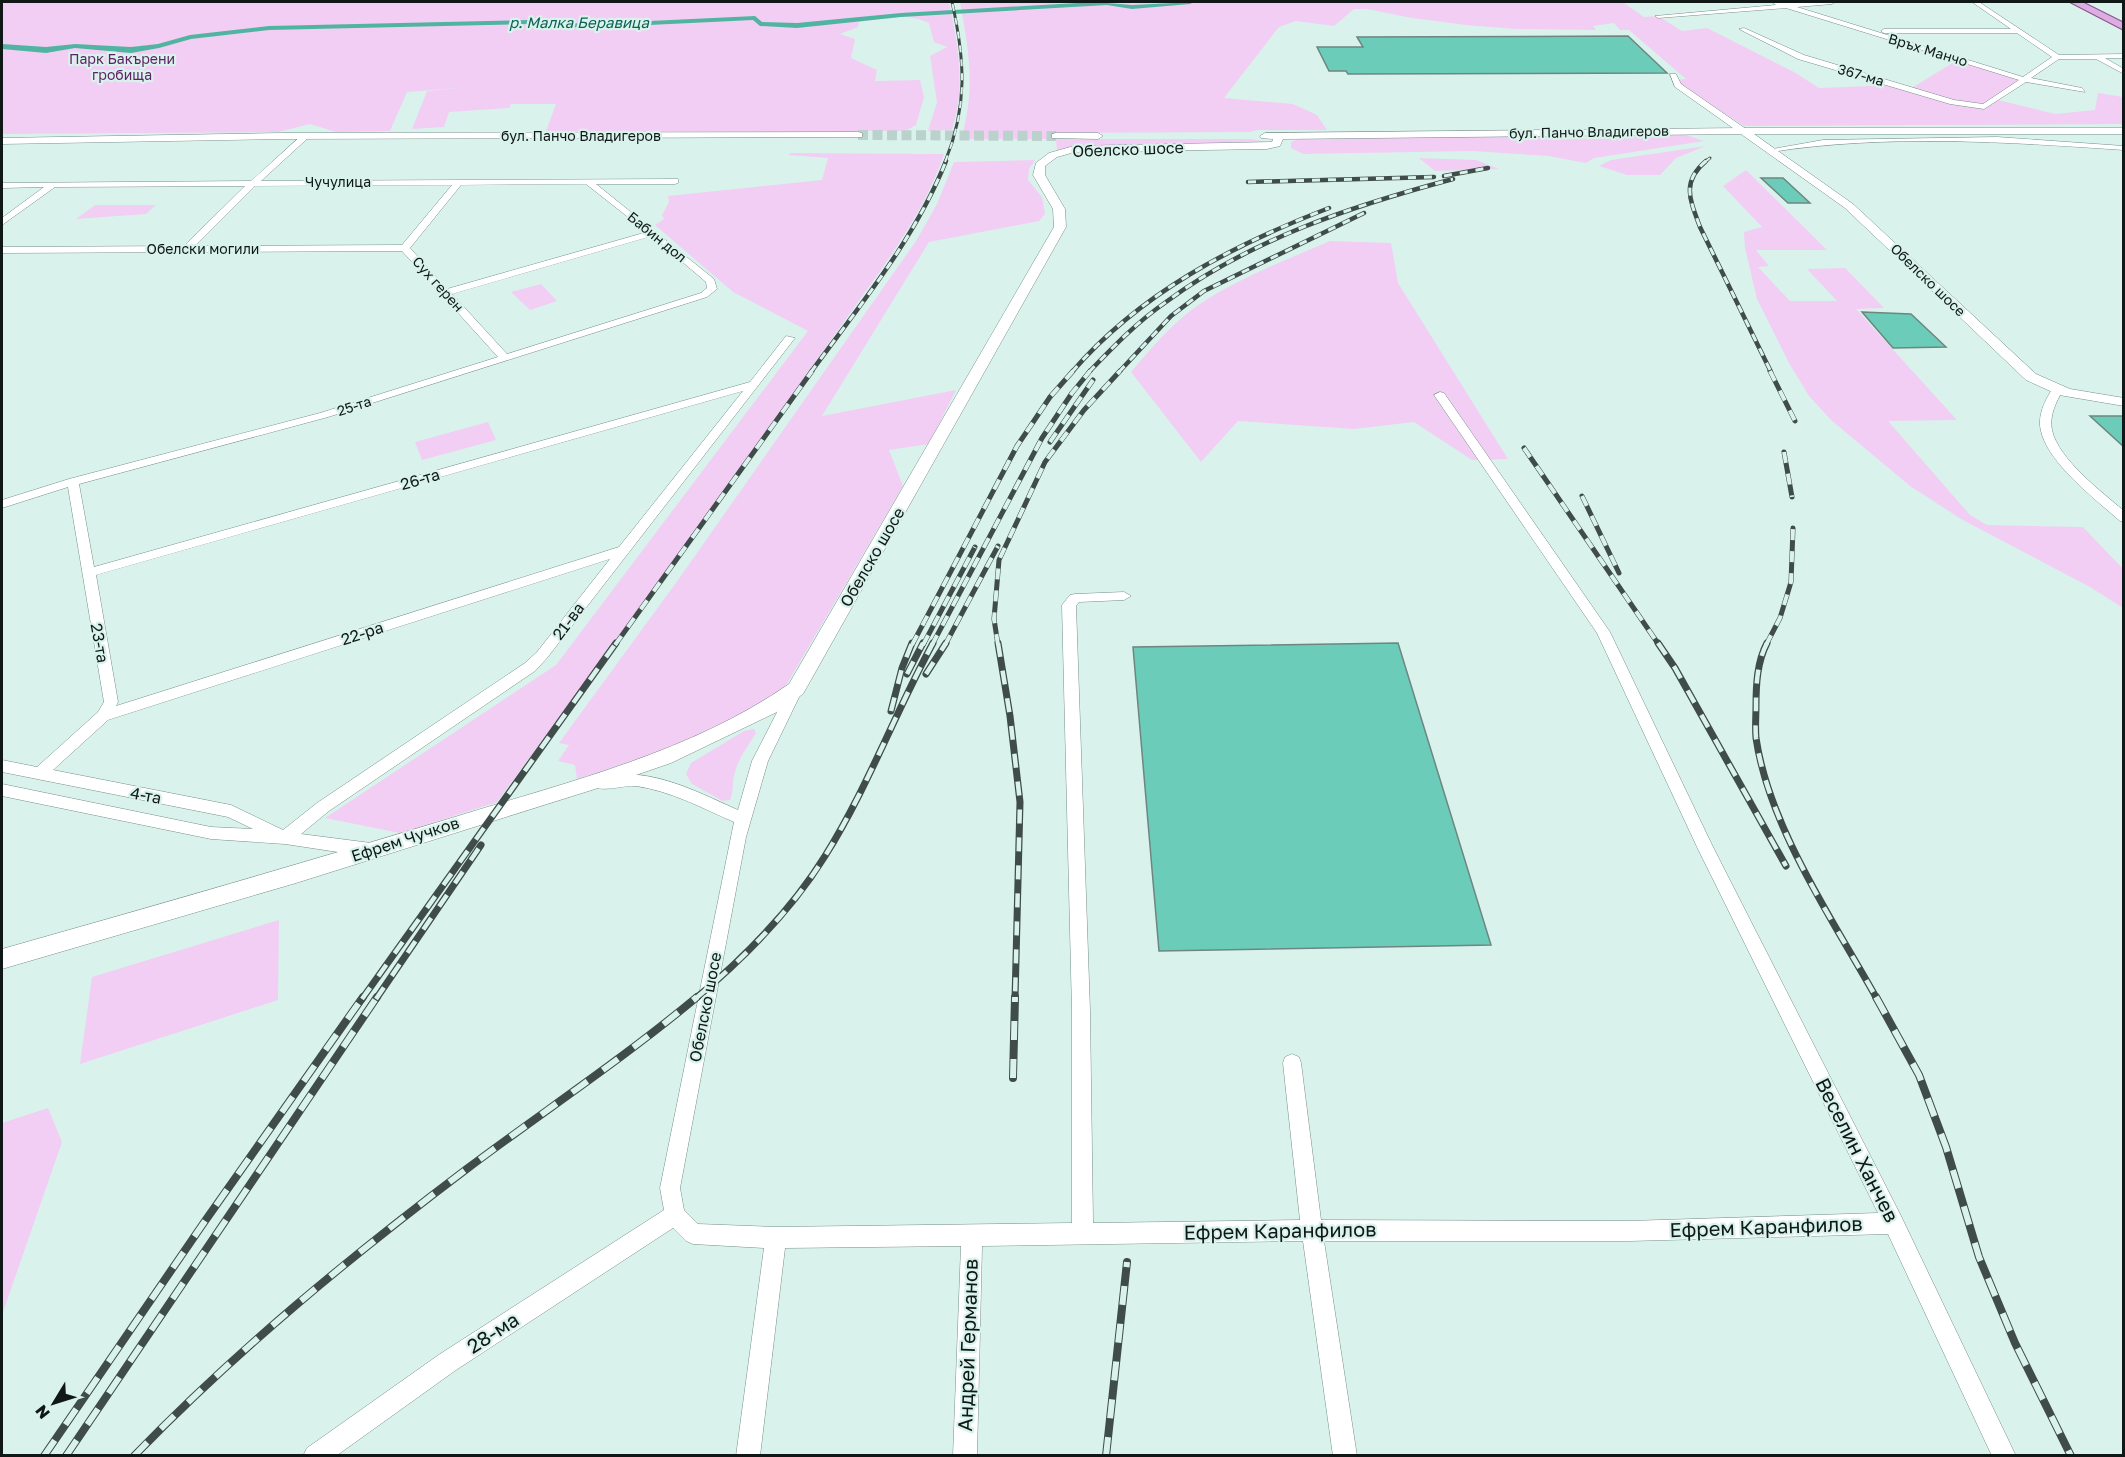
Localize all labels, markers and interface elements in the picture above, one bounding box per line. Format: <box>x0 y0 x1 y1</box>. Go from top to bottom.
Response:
water label: р. Малка Беравица <box>509 13 649 31</box>
street label: Връх Манчо <box>1886 29 1970 70</box>
park label: Парк Бакърени гробища <box>69 50 175 83</box>
street label: 367-ма <box>1836 60 1886 89</box>
street label: бул. Панчо Владигеров <box>1509 122 1669 141</box>
street label: бул. Панчо Владигеров <box>501 127 661 144</box>
street label: Обелско шосе <box>1072 137 1184 161</box>
street label: Чучулица <box>305 173 371 190</box>
street label: Бабин дол <box>624 208 690 266</box>
street label: Обелски могили <box>147 240 259 257</box>
street label: Обелско шосе <box>1887 240 1969 320</box>
street label: Сух герен <box>409 253 468 315</box>
street label: 25-та <box>335 392 373 419</box>
street label: 26-та <box>398 464 442 494</box>
street label: Обелско шосе <box>835 504 909 610</box>
street label: 21-ва <box>548 599 588 643</box>
street label: 22-ра <box>338 617 386 649</box>
street label: 23-та <box>87 622 113 664</box>
street label: 4-та <box>129 782 163 808</box>
street label: Ефрем Чучков <box>348 812 462 866</box>
street label: Обелско шосе <box>685 950 725 1064</box>
street label: Веселин Ханчев <box>1811 1073 1905 1226</box>
street label: Ефрем Каранфилов <box>1669 1211 1863 1241</box>
street label: Ефрем Каранфилов <box>1183 1216 1377 1244</box>
street label: Андрей Германов <box>952 1258 982 1432</box>
street label: 28-ма <box>462 1307 523 1358</box>
north arrow <box>24 1373 84 1433</box>
text: N <box>31 1401 54 1423</box>

